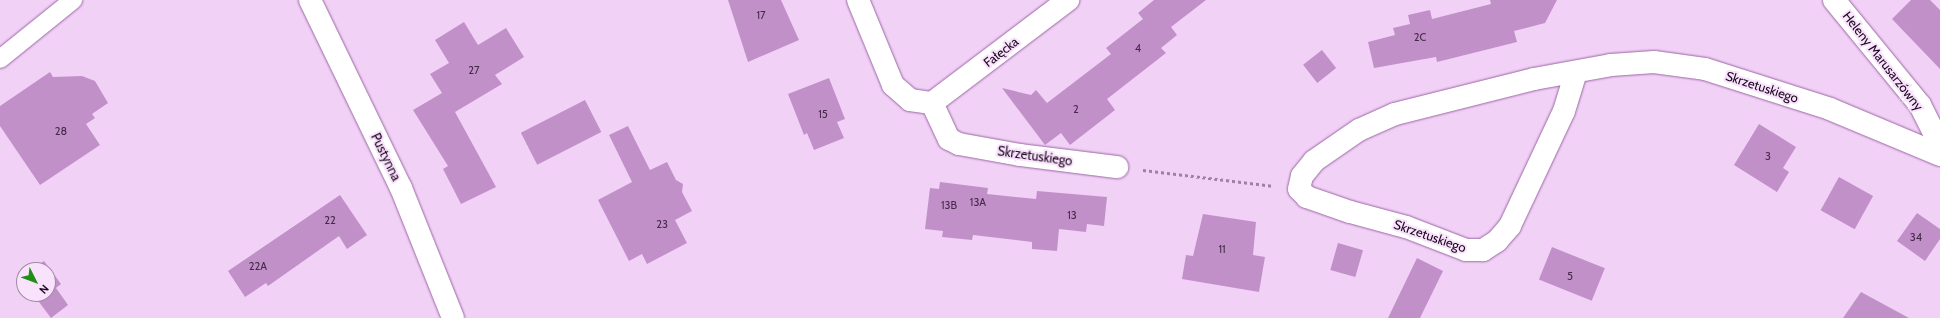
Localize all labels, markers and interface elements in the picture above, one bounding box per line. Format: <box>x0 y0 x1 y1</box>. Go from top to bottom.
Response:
house number: 17 <box>756 8 766 22</box>
street label: Heleny Marusarzówny <box>1839 8 1927 114</box>
house number: 2C <box>1414 30 1426 44</box>
street label: Fałęcka <box>980 34 1022 70</box>
house number: 4 <box>1135 41 1141 55</box>
house number: 27 <box>468 63 480 77</box>
street label: Skrzetuskiego <box>1724 68 1800 106</box>
house number: 2 <box>1073 102 1079 116</box>
house number: 15 <box>818 107 828 121</box>
house number: 28 <box>55 124 67 138</box>
street label: Pustynna <box>368 131 404 183</box>
street label: Skrzetuskiego <box>997 143 1073 169</box>
house number: 3 <box>1765 149 1771 163</box>
house number: 13A <box>970 195 986 209</box>
house number: 13B <box>941 198 957 212</box>
house number: 13 <box>1067 208 1077 222</box>
house number: 22 <box>324 213 336 227</box>
street label: Skrzetuskiego <box>1392 216 1468 256</box>
house number: 23 <box>656 217 668 231</box>
house number: 34 <box>1910 230 1922 244</box>
house number: 11 <box>1218 242 1226 256</box>
house number: 22A <box>249 259 267 273</box>
north arrow <box>16 262 56 302</box>
house number: 5 <box>1567 269 1573 283</box>
text: N <box>36 282 52 297</box>

